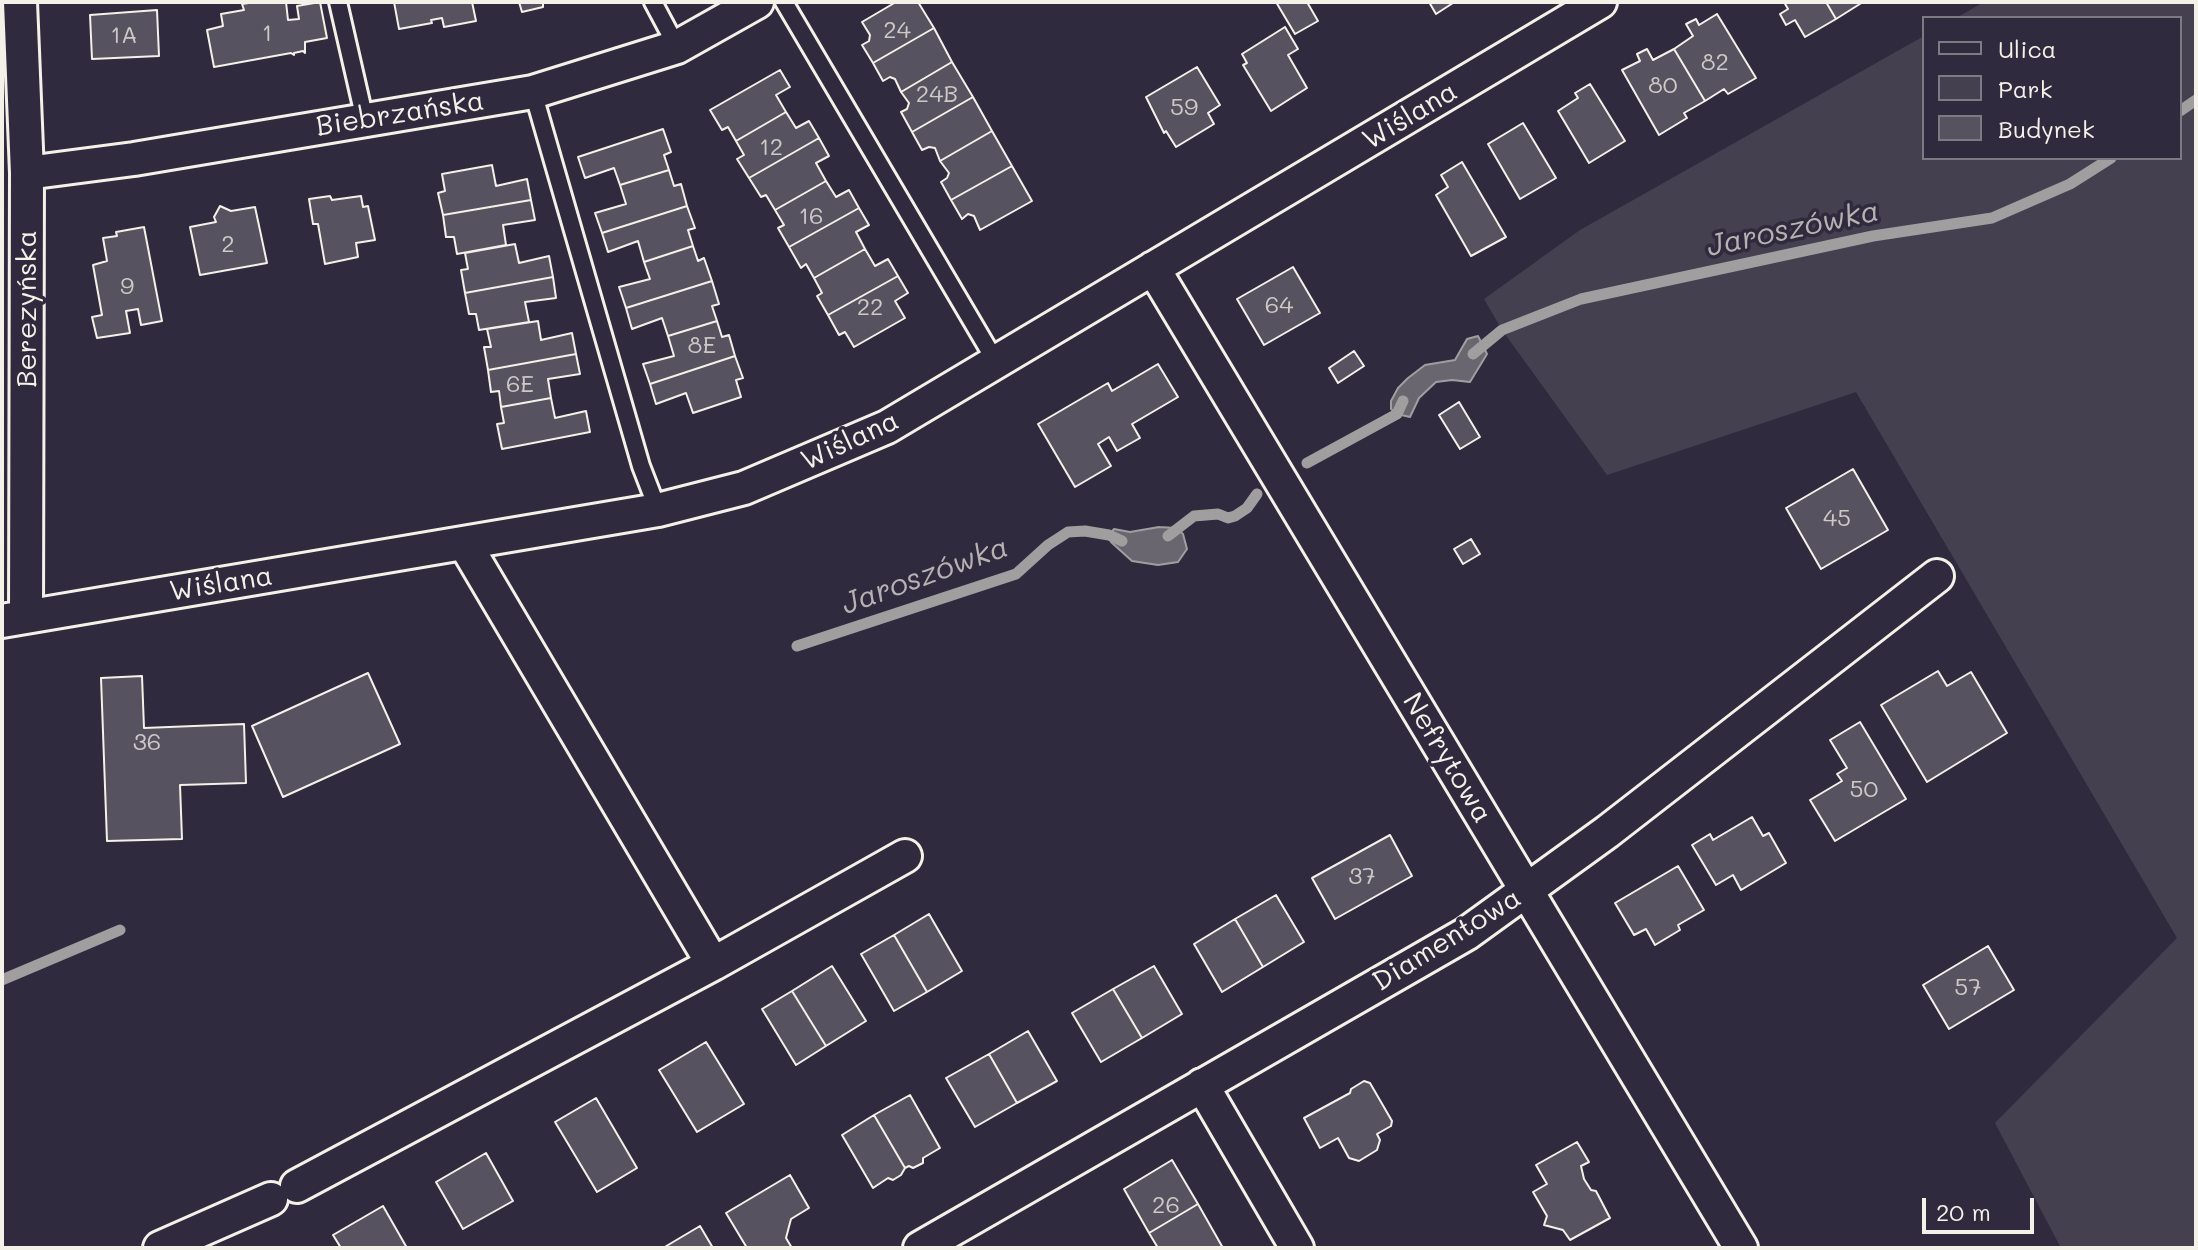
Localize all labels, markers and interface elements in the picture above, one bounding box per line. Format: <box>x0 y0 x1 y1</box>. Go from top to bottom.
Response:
legend <box>1922 16 2182 160</box>
house number: 24 <box>883 17 911 45</box>
house number: 1 <box>262 20 272 48</box>
house number: 1A <box>110 22 138 50</box>
text: Ulica <box>1998 33 2056 64</box>
house number: 82 <box>1701 49 1729 77</box>
house number: 80 <box>1648 72 1678 100</box>
text: Park <box>1998 73 2052 104</box>
street label: Wiślana <box>1357 75 1463 157</box>
house number: 24B <box>916 81 958 109</box>
street label: Biebrzańska <box>314 84 486 144</box>
house number: 59 <box>1170 94 1198 122</box>
text: Budynek <box>1998 113 2095 144</box>
house number: 12 <box>759 134 783 162</box>
water label: Jaroszówka <box>1704 193 1882 265</box>
house number: 16 <box>798 203 824 231</box>
street label: Berezyńska <box>10 230 44 388</box>
house number: 2 <box>221 231 235 259</box>
house number: 9 <box>120 273 134 301</box>
house number: 64 <box>1265 292 1293 320</box>
house number: 22 <box>857 294 883 322</box>
house number: 8E <box>688 332 716 360</box>
house number: 6E <box>506 371 534 399</box>
street label: Wiślana <box>796 404 904 478</box>
house number: 45 <box>1823 505 1851 533</box>
water label: Jaroszówka <box>837 529 1013 623</box>
street label: Wiślana <box>167 559 275 609</box>
street label: Nefrytowa <box>1395 687 1499 829</box>
house number: 36 <box>133 729 161 757</box>
house number: 50 <box>1850 776 1878 804</box>
house number: 37 <box>1348 863 1376 891</box>
street label: Diamentowa <box>1367 881 1527 999</box>
house number: 57 <box>1954 974 1982 1002</box>
scale bar <box>1926 1182 2038 1232</box>
house number: 26 <box>1152 1192 1180 1220</box>
text: 20 m <box>1936 1196 1991 1227</box>

